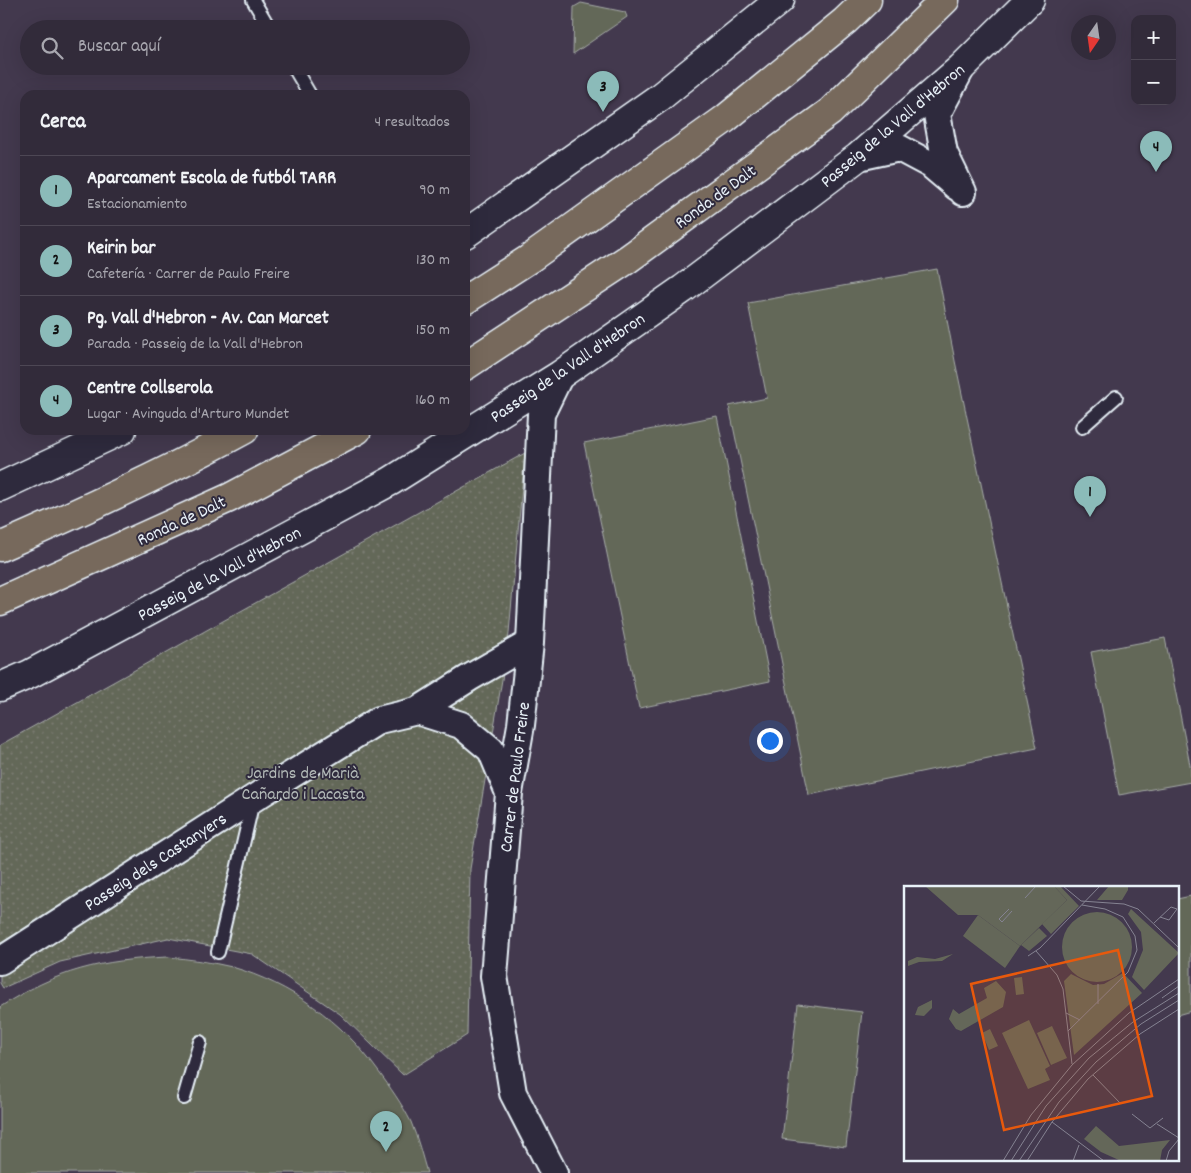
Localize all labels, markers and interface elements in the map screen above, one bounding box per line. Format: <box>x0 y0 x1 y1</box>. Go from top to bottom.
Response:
north arrow <box>1071 15 1116 60</box>
map controls <box>1131 15 1176 105</box>
button: + <box>1131 15 1176 60</box>
search box <box>20 20 470 75</box>
icon: search <box>38 34 66 62</box>
text: Buscar aquí <box>78 34 160 61</box>
street label: Passeig de la Vall d'Hebron <box>816 59 971 195</box>
button: − <box>1131 60 1176 105</box>
pin: 3 <box>587 71 619 112</box>
text: Cerca <box>40 108 86 138</box>
text: 4 resultados <box>375 111 450 134</box>
pin: 4 <box>1140 131 1172 172</box>
street label: Ronda de Dalt <box>671 160 763 236</box>
text: Aparcament Escola de futból TARR <box>87 166 336 193</box>
text: 1 <box>54 179 58 202</box>
text: 90 m <box>419 179 450 202</box>
text: Estacionamiento <box>87 193 187 216</box>
text: Keirin bar <box>87 236 155 263</box>
text: 2 <box>53 249 60 272</box>
text: 130 m <box>416 249 450 272</box>
text: Cafetería · Carrer de Paulo Freire <box>87 263 290 286</box>
text: Pg. Vall d'Hebron - Av. Can Marcet <box>87 306 329 333</box>
street label: Passeig de la Vall d'Hebron <box>486 308 651 430</box>
text: 3 <box>52 319 60 342</box>
text: 150 m <box>416 319 450 342</box>
text: Parada · Passeig de la Vall d'Hebron <box>87 333 303 356</box>
text: Centre Collserola <box>87 376 212 403</box>
text: 4 <box>53 389 59 412</box>
text: 160 m <box>415 389 450 412</box>
text: Lugar · Avinguda d'Arturo Mundet <box>87 403 289 426</box>
pin: 1 <box>1074 476 1106 517</box>
street label: Ronda de Dalt <box>134 491 231 554</box>
street label: Passeig de la Vall d'Hebron <box>134 521 306 629</box>
street label: Carrer de Paulo Freire <box>495 701 538 854</box>
your location <box>757 728 783 754</box>
park label: Jardins de Marià Cañardo i Lacasta <box>242 762 365 808</box>
street label: Passeig dels Castanyers <box>80 808 232 919</box>
inset map <box>904 886 1178 1160</box>
pin: 2 <box>370 1111 402 1152</box>

